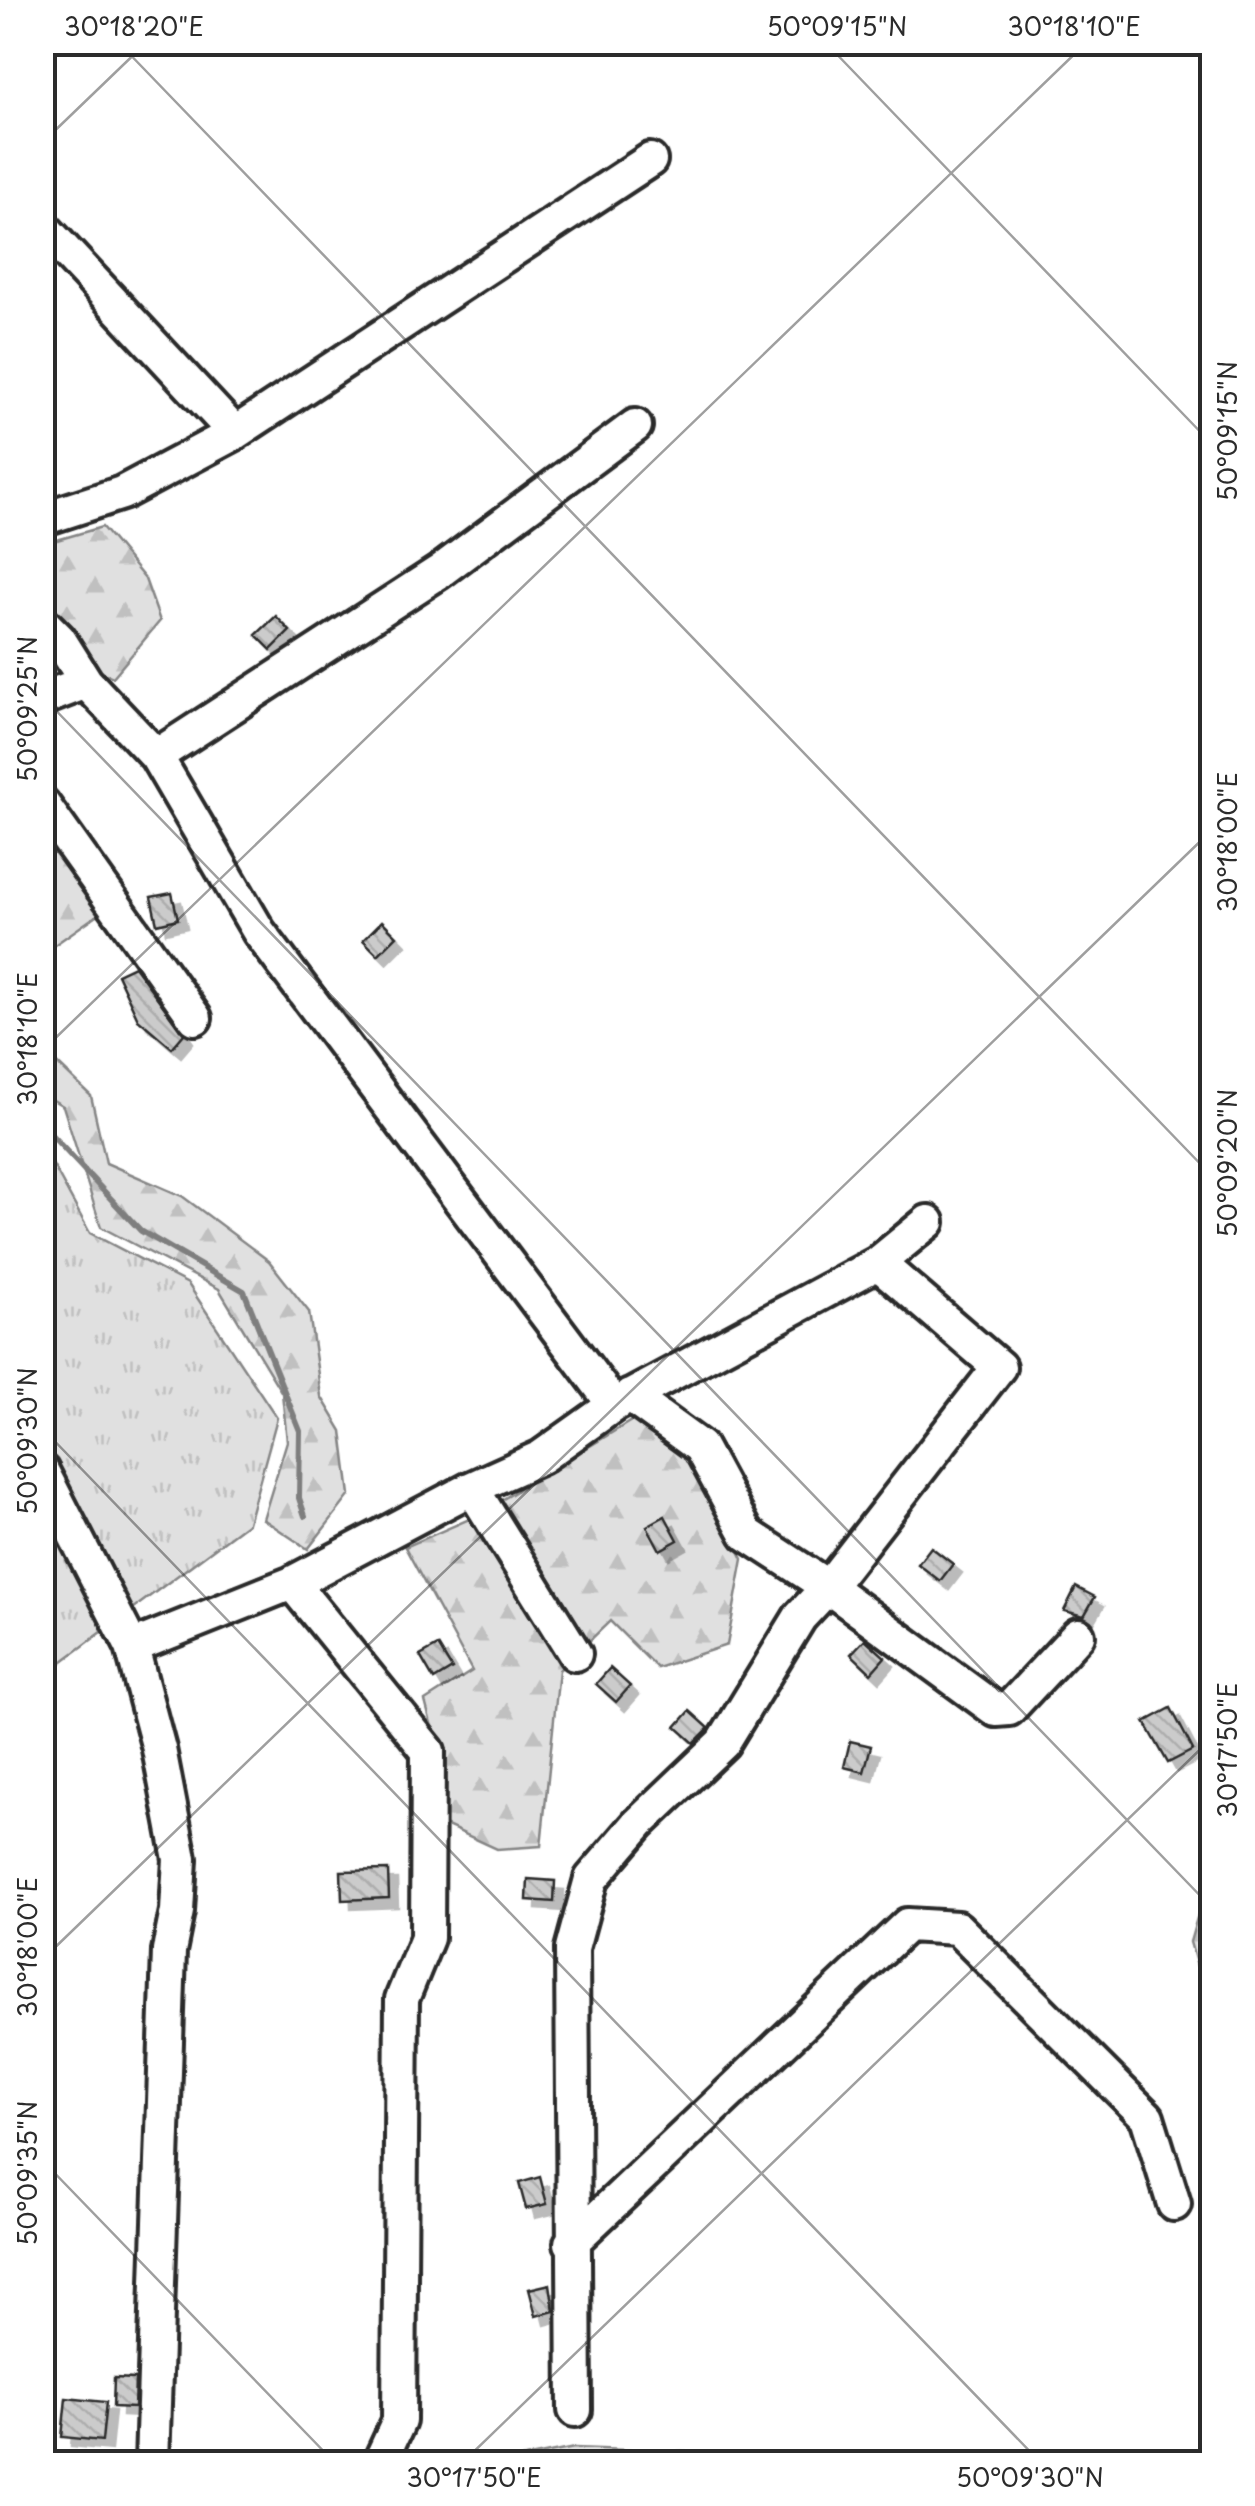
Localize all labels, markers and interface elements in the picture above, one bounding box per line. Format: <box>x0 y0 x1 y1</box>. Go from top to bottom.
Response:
text: 30°18'20"E <box>64 7 204 45</box>
text: 50°09'15"N <box>767 7 907 45</box>
text: 30°18'10"E <box>1007 7 1141 45</box>
text: 50°09'15"N <box>1208 361 1246 501</box>
text: 50°09'25"N <box>8 636 46 782</box>
text: 30°18'00"E <box>1208 772 1246 912</box>
text: 30°18'10"E <box>8 972 46 1106</box>
text: 50°09'20"N <box>1208 1089 1246 1237</box>
text: 50°09'30"N <box>8 1367 46 1515</box>
text: 30°17'50"E <box>1208 1682 1246 1818</box>
text: 30°18'00"E <box>8 1877 46 2017</box>
text: 50°09'35"N <box>8 2100 46 2246</box>
text: 30°17'50"E <box>406 2458 542 2496</box>
text: 50°09'30"N <box>956 2458 1104 2496</box>

